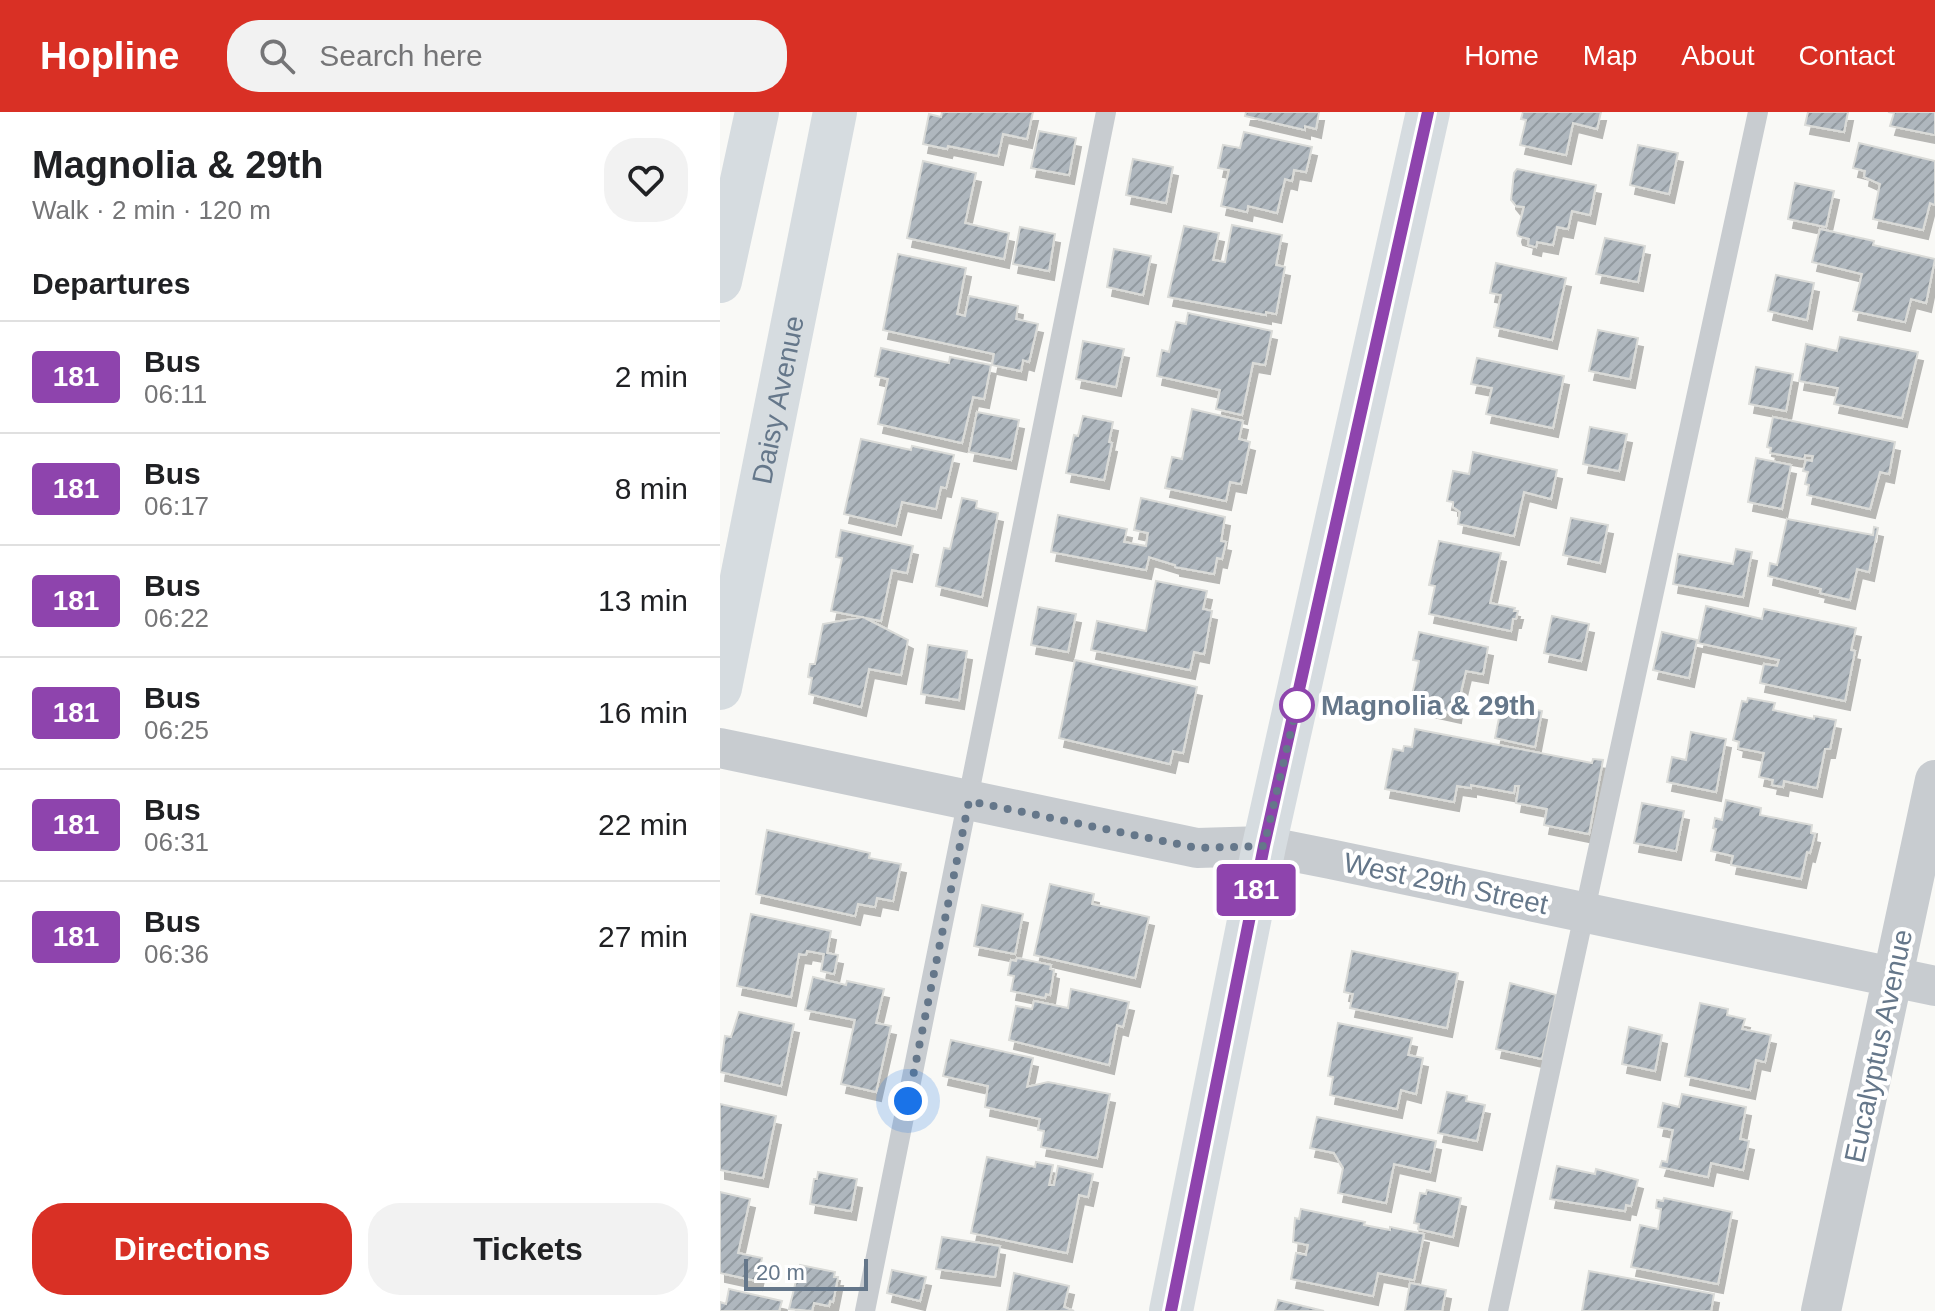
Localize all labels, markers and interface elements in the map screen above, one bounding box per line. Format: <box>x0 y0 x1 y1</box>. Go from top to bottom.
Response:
search box <box>227 20 787 92</box>
icon: search <box>255 34 299 78</box>
text: Hopline <box>40 35 179 77</box>
text: Search here <box>319 39 483 72</box>
text: Home <box>1464 40 1539 71</box>
text: Map <box>1583 40 1637 71</box>
text: About <box>1681 40 1755 71</box>
text: Contact <box>1799 40 1895 71</box>
button: heart <box>604 138 688 222</box>
text: Magnolia & 29th <box>32 144 323 186</box>
text: Walk · 2 min · 120 m <box>32 195 271 225</box>
text: Departures <box>32 267 190 300</box>
street label: Daisy Avenue <box>746 313 810 487</box>
text: Bus <box>144 345 201 378</box>
text: 2 min <box>615 360 688 393</box>
text: 181 <box>53 361 99 392</box>
text: 06:11 <box>144 379 207 409</box>
text: Bus <box>144 457 201 490</box>
text: 8 min <box>615 472 688 505</box>
text: 181 <box>53 473 99 504</box>
text: 06:17 <box>144 491 209 521</box>
text: Bus <box>144 569 201 602</box>
text: 13 min <box>598 584 688 617</box>
text: 181 <box>53 585 99 616</box>
text: 06:22 <box>144 603 209 633</box>
text: Bus <box>144 681 201 714</box>
marker: Magnolia & 29th <box>1280 688 1314 722</box>
place label: Magnolia & 29th <box>1321 690 1536 721</box>
text: 16 min <box>598 696 688 729</box>
text: 181 <box>53 697 99 728</box>
text: 06:25 <box>144 715 209 745</box>
text: Bus <box>144 793 201 826</box>
text: 22 min <box>598 808 688 841</box>
text: 181 <box>53 809 99 840</box>
text: 06:31 <box>144 827 209 857</box>
street label: West 29th Street <box>1341 847 1551 920</box>
line badge: 181 <box>1210 864 1302 916</box>
text: 181 <box>1233 874 1279 905</box>
text: Bus <box>144 905 201 938</box>
text: 27 min <box>598 920 688 953</box>
text: 181 <box>53 921 99 952</box>
street label: Eucalyptus Avenue <box>1839 927 1918 1166</box>
text: 06:36 <box>144 939 209 969</box>
your location <box>888 1081 928 1121</box>
button: Directions <box>32 1203 352 1295</box>
button: Tickets <box>368 1203 688 1295</box>
scale bar <box>744 1255 868 1291</box>
text: 20 m <box>756 1260 805 1285</box>

